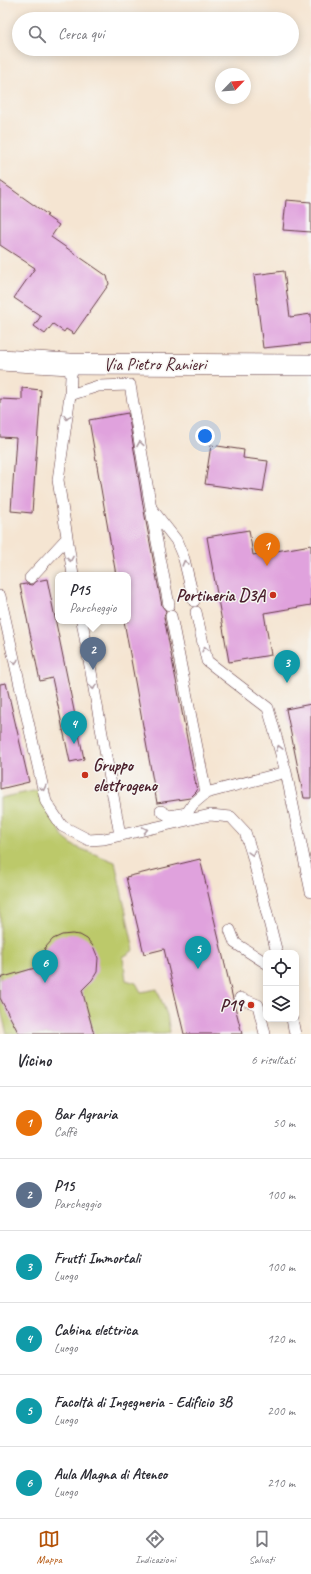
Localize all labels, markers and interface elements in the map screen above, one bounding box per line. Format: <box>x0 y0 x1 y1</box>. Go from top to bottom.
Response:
search box <box>12 12 299 56</box>
icon: search <box>26 23 48 45</box>
text: Cerca qui <box>58 25 104 44</box>
north arrow <box>215 68 251 104</box>
street label: Via Pietro Ranieri <box>104 354 209 375</box>
one-way arrow <box>63 414 72 420</box>
your location <box>195 426 215 446</box>
one-way arrow <box>136 441 145 447</box>
pin: 1 <box>254 533 280 566</box>
one-way arrow <box>66 556 74 562</box>
one-way arrow <box>181 560 190 567</box>
popup <box>55 572 131 624</box>
text: P15 <box>70 581 90 600</box>
place label: Portineria D3A <box>176 585 266 606</box>
marker: Portineria D3A <box>268 590 278 600</box>
text: Parcheggio <box>70 600 116 616</box>
pin: 2 <box>80 637 106 670</box>
one-way arrow <box>201 646 209 653</box>
pin: 3 <box>274 650 300 683</box>
one-way arrow <box>10 658 18 665</box>
one-way arrow <box>89 684 97 690</box>
pin: 4 <box>61 711 87 744</box>
one-way arrow <box>276 745 284 751</box>
place label: Gruppo elettrogeno <box>93 755 159 796</box>
marker: Gruppo elettrogeno <box>80 770 90 780</box>
one-way arrow <box>38 785 46 792</box>
one-way arrow <box>142 826 148 835</box>
one-way arrow <box>247 849 256 856</box>
pin: 5 <box>185 936 211 969</box>
pin: 6 <box>32 950 58 983</box>
map controls <box>263 950 299 1022</box>
button: locate <box>263 950 299 986</box>
button: layers <box>263 986 299 1022</box>
place label: P19 <box>220 995 246 1016</box>
marker: P19 <box>246 1000 256 1010</box>
text: Vicino <box>16 1050 51 1071</box>
text: 6 risultati <box>251 1052 295 1068</box>
text: Bar Agraria <box>54 1105 117 1124</box>
text: 1 <box>26 1115 32 1131</box>
text: 50 m <box>273 1115 295 1131</box>
text: Caffè <box>54 1124 77 1140</box>
text: P15 <box>54 1177 74 1196</box>
text: 2 <box>26 1187 32 1203</box>
text: 100 m <box>267 1187 295 1203</box>
text: Parcheggio <box>54 1196 101 1212</box>
text: Frutti Immortali <box>54 1249 140 1268</box>
text: 3 <box>26 1259 32 1275</box>
text: 100 m <box>267 1259 295 1275</box>
text: Luogo <box>54 1268 78 1284</box>
text: Cabina elettrica <box>54 1321 137 1340</box>
text: 4 <box>26 1331 32 1347</box>
text: 120 m <box>267 1331 295 1347</box>
text: Luogo <box>54 1340 78 1356</box>
text: Facoltà di Ingegneria - Edificio 3B <box>54 1393 232 1412</box>
text: 5 <box>26 1403 32 1419</box>
text: 200 m <box>267 1403 295 1419</box>
text: Luogo <box>54 1412 78 1428</box>
text: Aula Magna di Ateneo <box>54 1465 167 1484</box>
text: 6 <box>26 1475 32 1491</box>
text: 210 m <box>267 1475 295 1491</box>
text: Luogo <box>54 1484 78 1500</box>
tab: Mappa <box>37 1528 62 1566</box>
tab: Indicazioni <box>135 1528 176 1566</box>
tab: Salvati <box>249 1528 274 1566</box>

